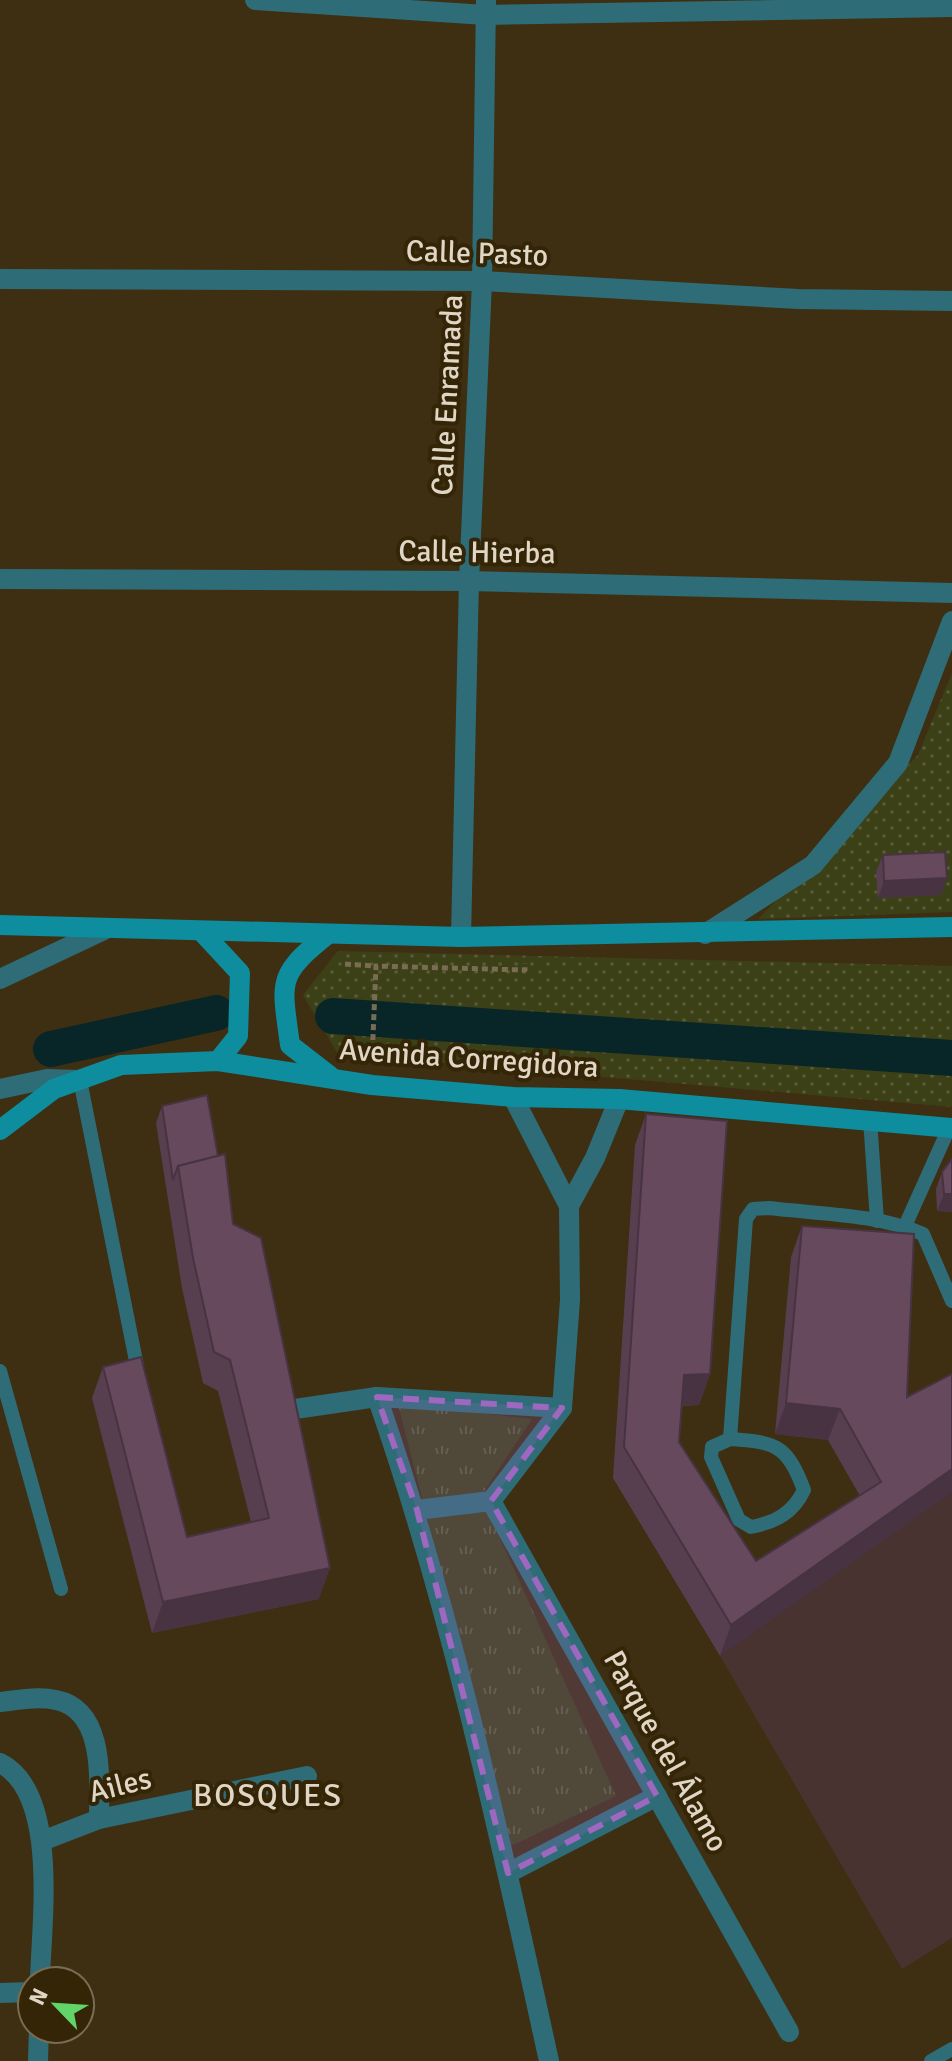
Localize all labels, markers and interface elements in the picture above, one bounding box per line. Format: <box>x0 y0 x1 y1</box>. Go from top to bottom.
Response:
street label: Calle Pasto <box>405 233 549 274</box>
street label: Calle Enramada <box>424 294 471 496</box>
street label: Calle Hierba <box>398 533 556 572</box>
street label: Avenida Corregidora <box>338 1031 600 1086</box>
street label: Parque del Álamo <box>595 1644 736 1858</box>
street label: Ailes <box>85 1760 155 1811</box>
district label: BOSQUES <box>193 1776 343 1815</box>
north arrow <box>16 1965 96 2045</box>
text: N <box>23 1984 54 2009</box>

